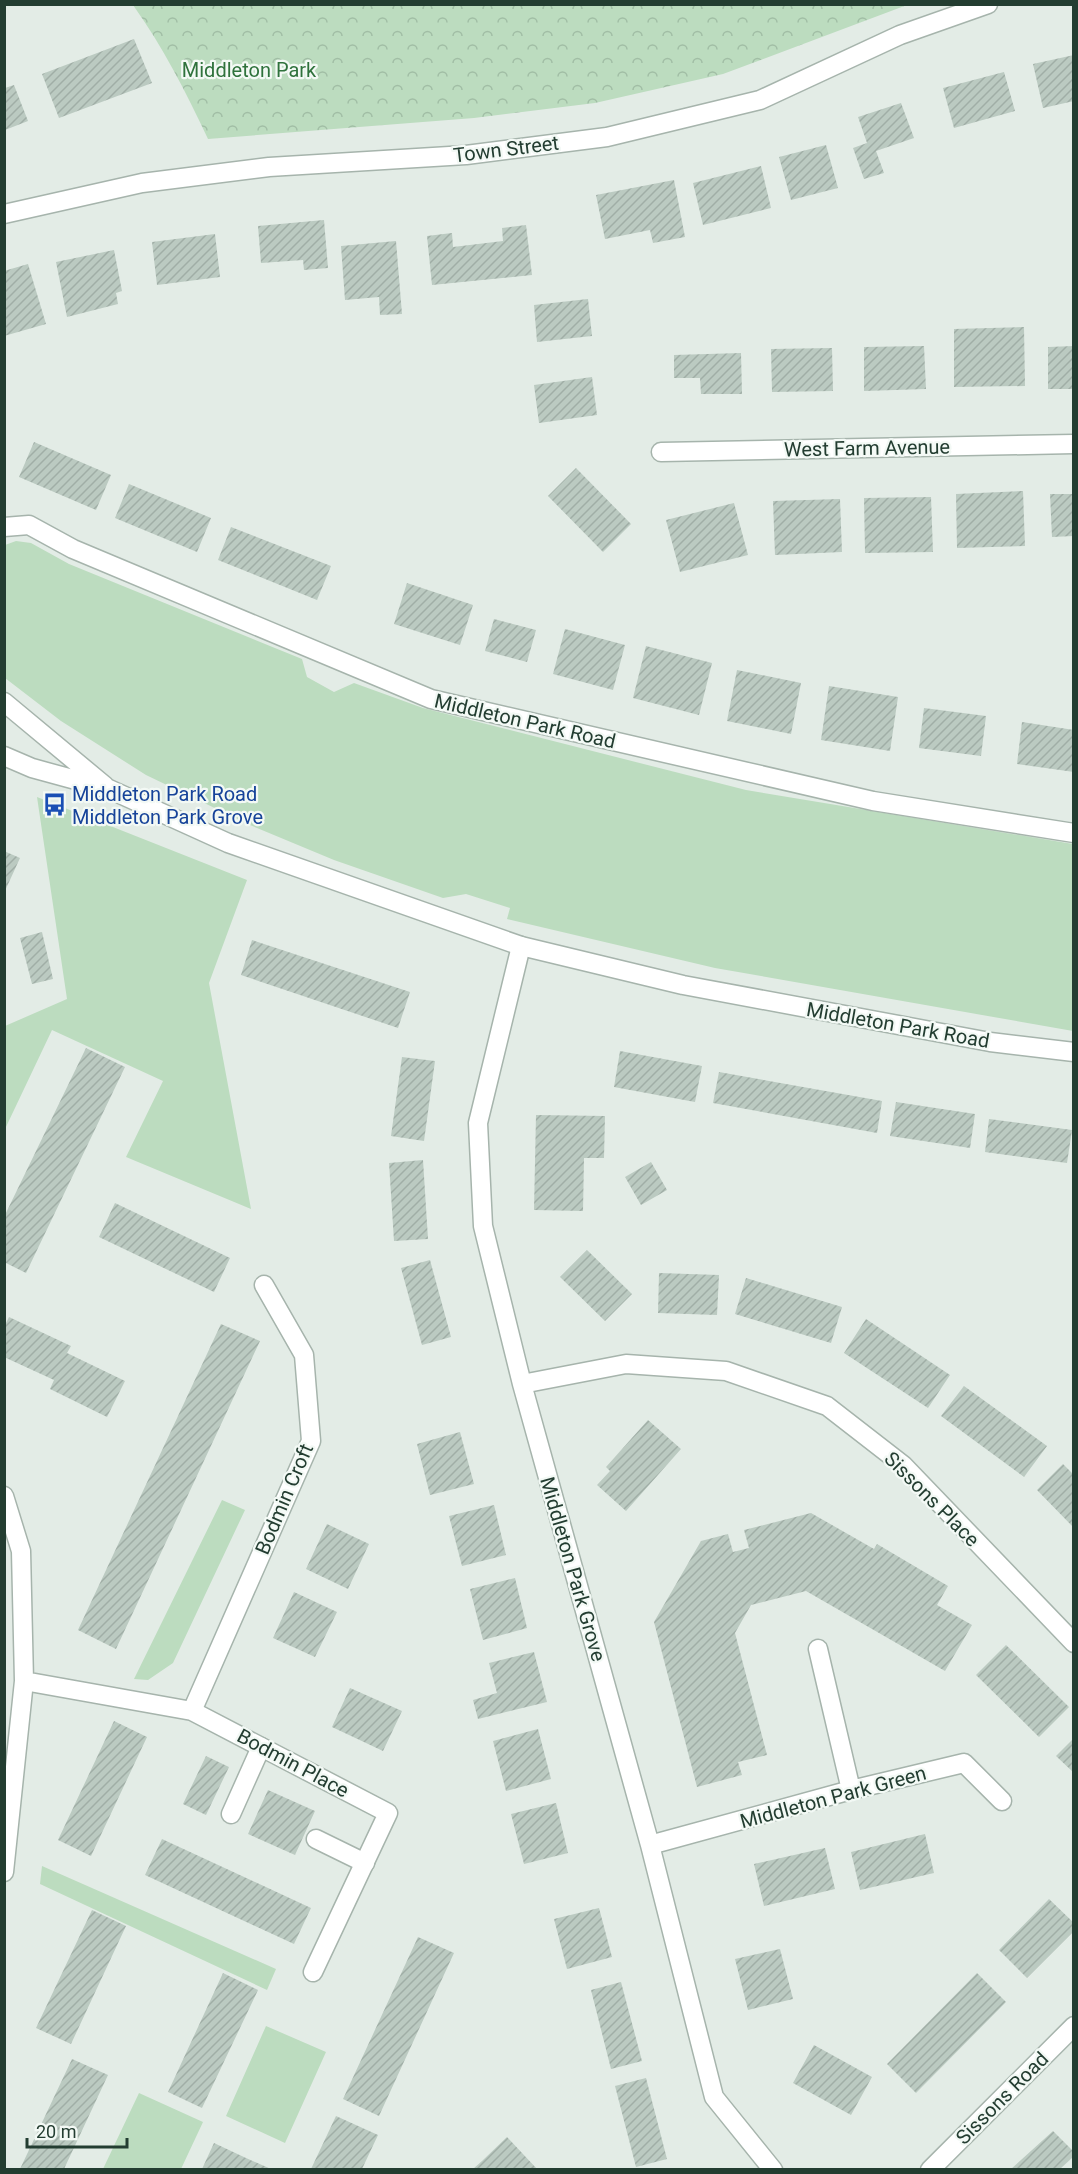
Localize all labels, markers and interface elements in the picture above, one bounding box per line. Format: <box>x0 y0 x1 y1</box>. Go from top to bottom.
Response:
park label: Middleton Park <box>182 58 317 82</box>
street label: Town Street <box>452 131 560 167</box>
street label: West Farm Avenue <box>784 435 950 461</box>
street label: Middleton Park Road <box>432 688 618 754</box>
place label: Middleton Park Road Middleton Park Grove <box>72 782 263 829</box>
bus stop icon: Middleton Park Road Middleton Park Grove <box>41 792 67 818</box>
street label: Middleton Park Road <box>805 997 991 1053</box>
street label: Bodmin Croft <box>250 1440 318 1558</box>
street label: Sissons Place <box>879 1446 985 1552</box>
street label: Middleton Park Grove <box>535 1474 611 1664</box>
street label: Bodmin Place <box>233 1724 353 1802</box>
street label: Middleton Park Green <box>737 1761 929 1833</box>
street label: Sissons Road <box>951 2047 1053 2149</box>
scale bar <box>27 2111 128 2149</box>
text: 20 m <box>36 2121 76 2142</box>

